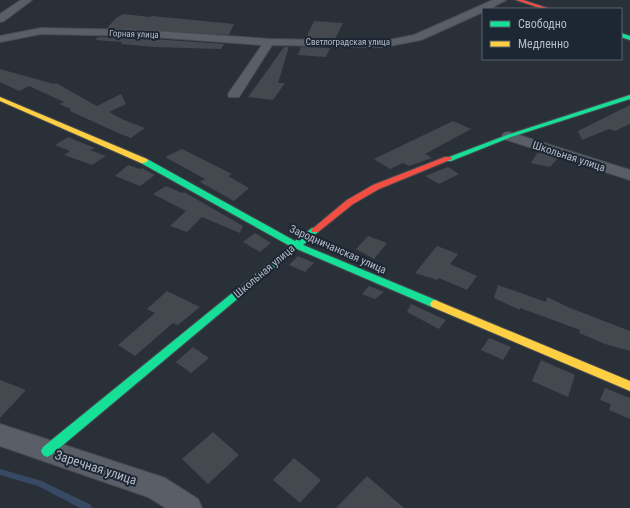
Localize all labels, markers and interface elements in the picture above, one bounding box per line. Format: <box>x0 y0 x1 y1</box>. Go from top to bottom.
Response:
legend <box>482 8 622 60</box>
text: Свободно <box>518 17 567 31</box>
street label: Горная улица <box>109 28 159 40</box>
street label: Светлоградская улица <box>306 37 390 47</box>
text: Медленно <box>518 37 569 51</box>
street label: Школьная улица <box>531 139 607 174</box>
street label: Зародничанская улица <box>287 222 388 277</box>
street label: Школьная улица <box>231 242 298 301</box>
street label: Заречная улица <box>53 447 139 488</box>

